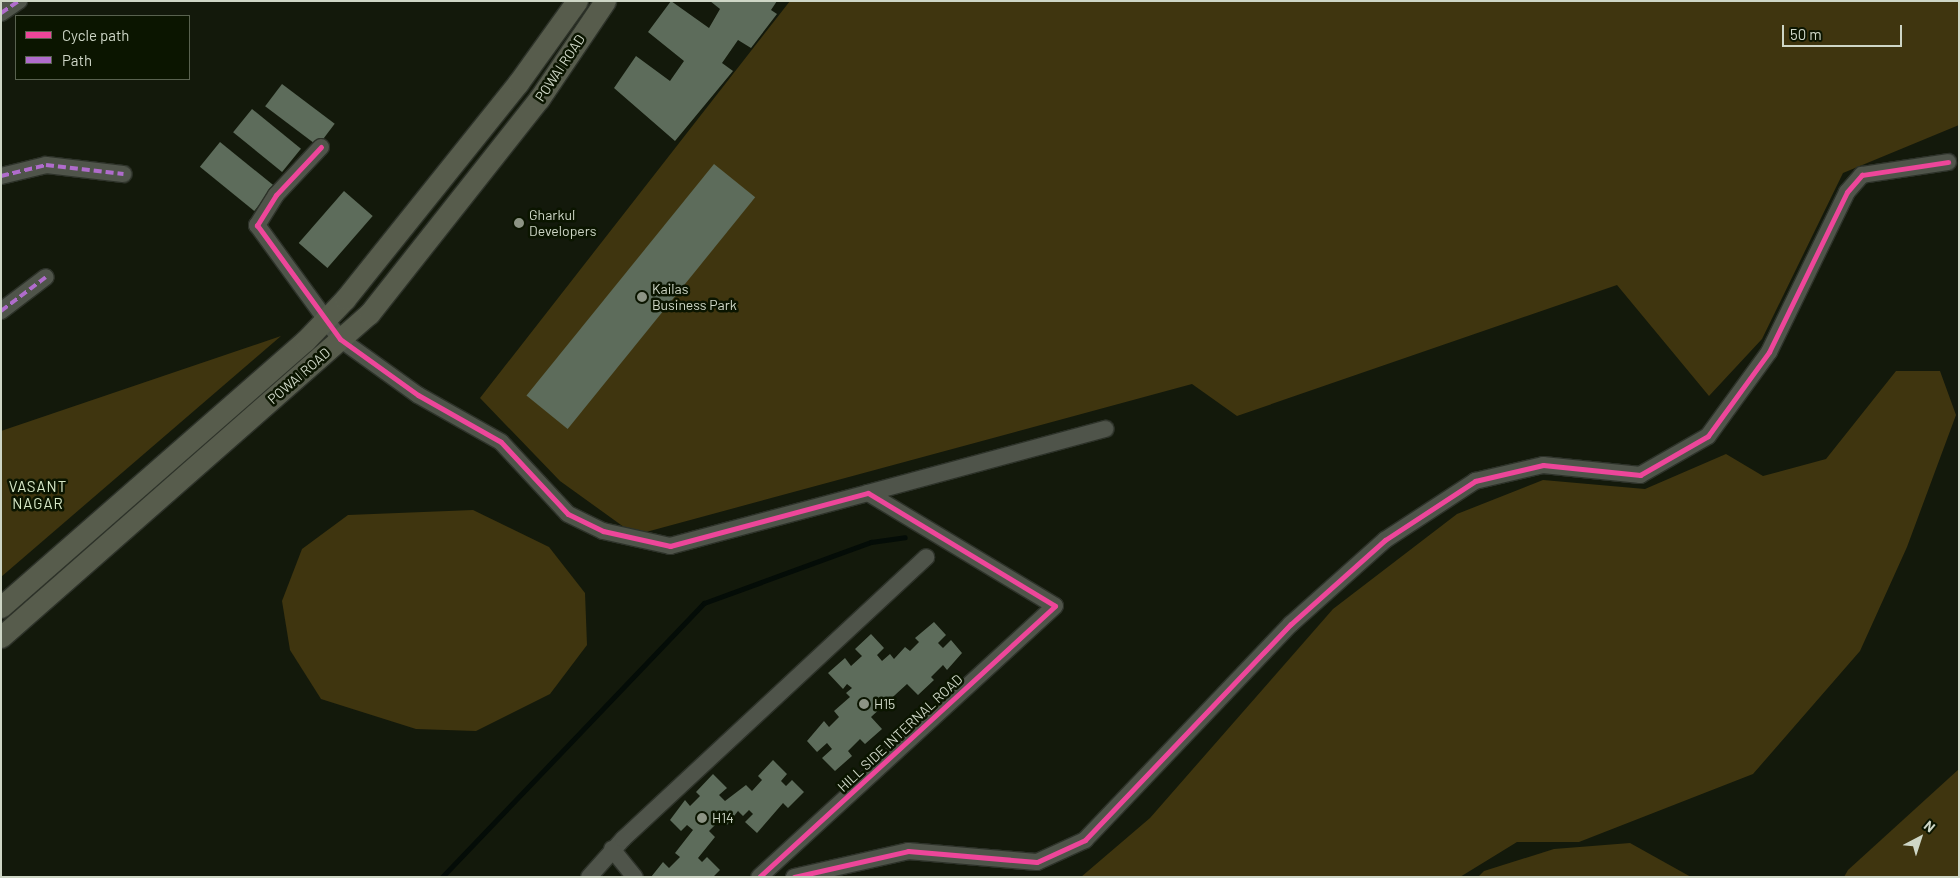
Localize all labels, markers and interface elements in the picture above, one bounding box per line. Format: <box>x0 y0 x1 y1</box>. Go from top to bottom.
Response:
legend <box>15 15 190 80</box>
scale bar <box>1785 15 1905 47</box>
text: 50 m <box>1790 25 1822 43</box>
text: Cycle path <box>62 26 129 44</box>
street label: POWAI ROAD <box>531 31 589 105</box>
text: Path <box>62 51 92 69</box>
place label: Gharkul Developers <box>529 207 597 240</box>
marker: Gharkul Developers <box>513 217 525 229</box>
place label: Kailas Business Park <box>652 281 737 314</box>
marker: Kailas Business Park <box>636 291 648 303</box>
street label: POWAI ROAD <box>264 344 334 408</box>
district label: VASANT NAGAR <box>8 477 68 512</box>
street label: HILL SIDE INTERNAL ROAD <box>834 671 966 795</box>
place label: H15 <box>874 696 895 712</box>
marker: H15 <box>858 698 870 710</box>
place label: H14 <box>712 810 734 826</box>
marker: H14 <box>696 812 708 824</box>
north arrow <box>1895 813 1945 863</box>
text: N <box>1921 817 1939 836</box>

